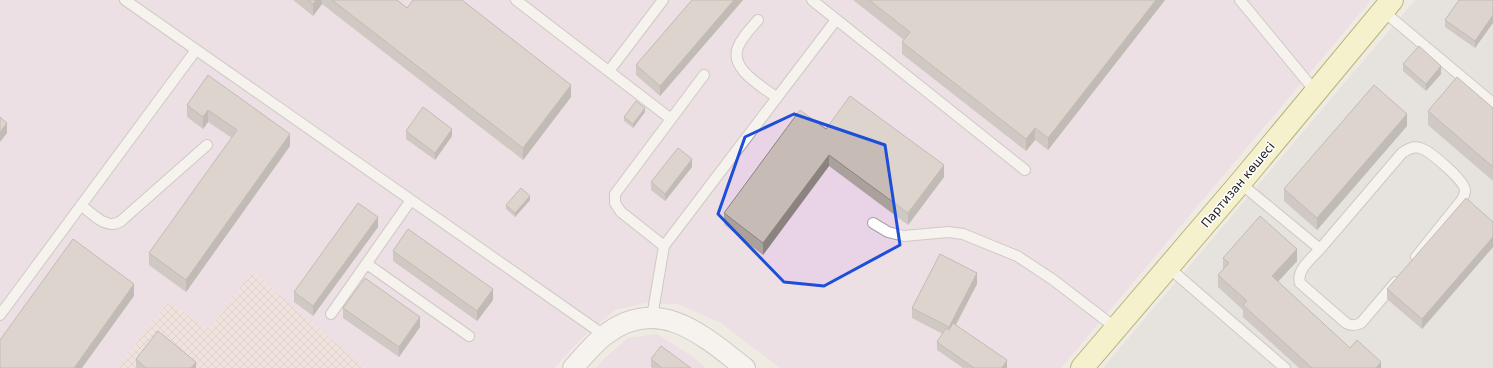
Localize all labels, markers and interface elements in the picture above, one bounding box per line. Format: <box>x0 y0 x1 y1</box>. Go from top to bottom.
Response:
street label: Партизан көшесі <box>1198 139 1278 231</box>

